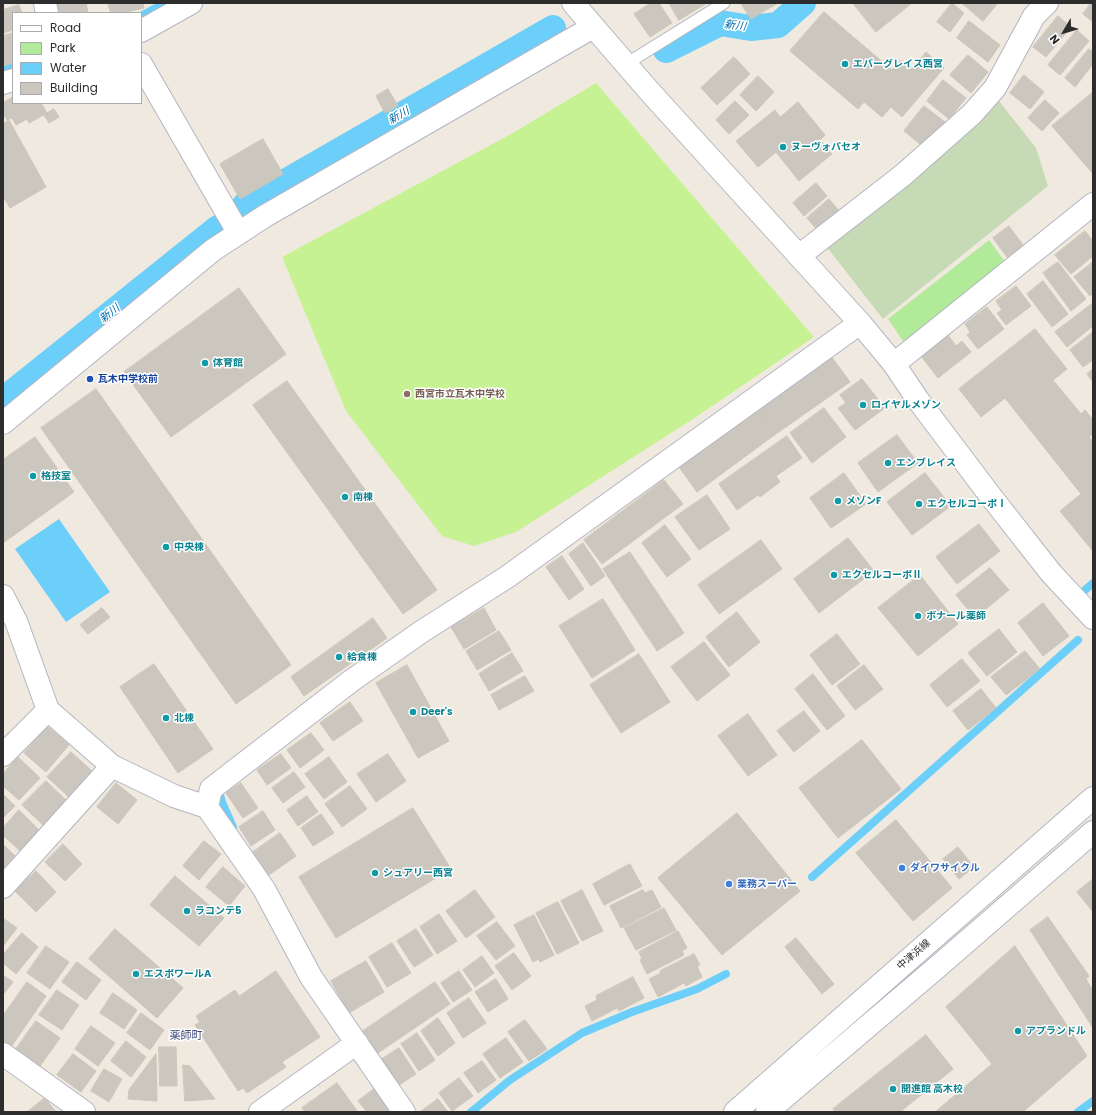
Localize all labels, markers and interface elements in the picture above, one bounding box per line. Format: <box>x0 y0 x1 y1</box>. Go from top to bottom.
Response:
legend <box>12 12 142 104</box>
north arrow <box>1044 12 1084 52</box>
water label: 新川 <box>723 18 747 34</box>
text: Road <box>50 19 81 36</box>
text: N <box>1046 31 1063 48</box>
text: Park <box>50 39 76 56</box>
place label: エバーグレイス西宮 <box>853 58 943 70</box>
text: Water <box>50 59 86 76</box>
marker: エバーグレイス西宮 <box>840 59 850 69</box>
text: Building <box>50 79 98 96</box>
water label: 新川 <box>386 105 412 127</box>
place label: ヌーヴォパセオ <box>791 141 861 153</box>
marker: ヌーヴォパセオ <box>778 142 788 152</box>
water label: 新川 <box>97 302 123 326</box>
place label: 体育館 <box>213 357 243 369</box>
marker: 体育館 <box>200 358 210 368</box>
place label: 瓦木中学校前 <box>98 373 158 385</box>
marker: 瓦木中学校前 <box>85 374 95 384</box>
place label: 西宮市立瓦木中学校 <box>415 388 505 400</box>
marker: 西宮市立瓦木中学校 <box>402 389 412 399</box>
place label: ロイヤルメゾン <box>871 399 941 411</box>
marker: ロイヤルメゾン <box>858 400 868 410</box>
place label: エンブレイス <box>896 457 956 469</box>
marker: エンブレイス <box>883 458 893 468</box>
place label: 格技室 <box>41 470 71 482</box>
marker: 格技室 <box>28 471 38 481</box>
place label: 南棟 <box>353 491 373 503</box>
marker: 南棟 <box>340 492 350 502</box>
place label: メゾンF <box>846 495 881 507</box>
marker: メゾンF <box>833 496 843 506</box>
place label: エクセルコーポⅠ <box>927 498 1007 510</box>
marker: エクセルコーポⅠ <box>914 499 924 509</box>
place label: 中央棟 <box>174 541 204 553</box>
marker: 中央棟 <box>161 542 171 552</box>
place label: エクセルコーポⅡ <box>842 569 922 581</box>
marker: エクセルコーポⅡ <box>829 570 839 580</box>
place label: ボナール薬師 <box>926 610 986 622</box>
marker: ボナール薬師 <box>913 611 923 621</box>
place label: 給食棟 <box>347 651 377 663</box>
marker: 給食棟 <box>334 652 344 662</box>
place label: Deer's <box>421 706 453 718</box>
marker: Deer's <box>408 707 418 717</box>
place label: 北棟 <box>174 712 194 724</box>
marker: 北棟 <box>161 713 171 723</box>
place label: ダイワサイクル <box>910 862 980 874</box>
marker: ダイワサイクル <box>897 863 907 873</box>
place label: シュアリー西宮 <box>383 867 453 879</box>
marker: シュアリー西宮 <box>370 868 380 878</box>
place label: 業務スーパー <box>737 878 797 890</box>
marker: 業務スーパー <box>724 879 734 889</box>
place label: ラコンテ5 <box>195 905 241 917</box>
marker: ラコンテ5 <box>182 906 192 916</box>
street label: 中津浜線 <box>895 937 933 973</box>
place label: エスポワールA <box>144 968 211 980</box>
marker: エスポワールA <box>131 969 141 979</box>
place label: アプランドル <box>1026 1025 1086 1037</box>
marker: アプランドル <box>1013 1026 1023 1036</box>
district label: 薬師町 <box>170 1029 202 1043</box>
place label: 開進館 高木校 <box>901 1083 963 1095</box>
marker: 開進館 高木校 <box>888 1084 898 1094</box>

